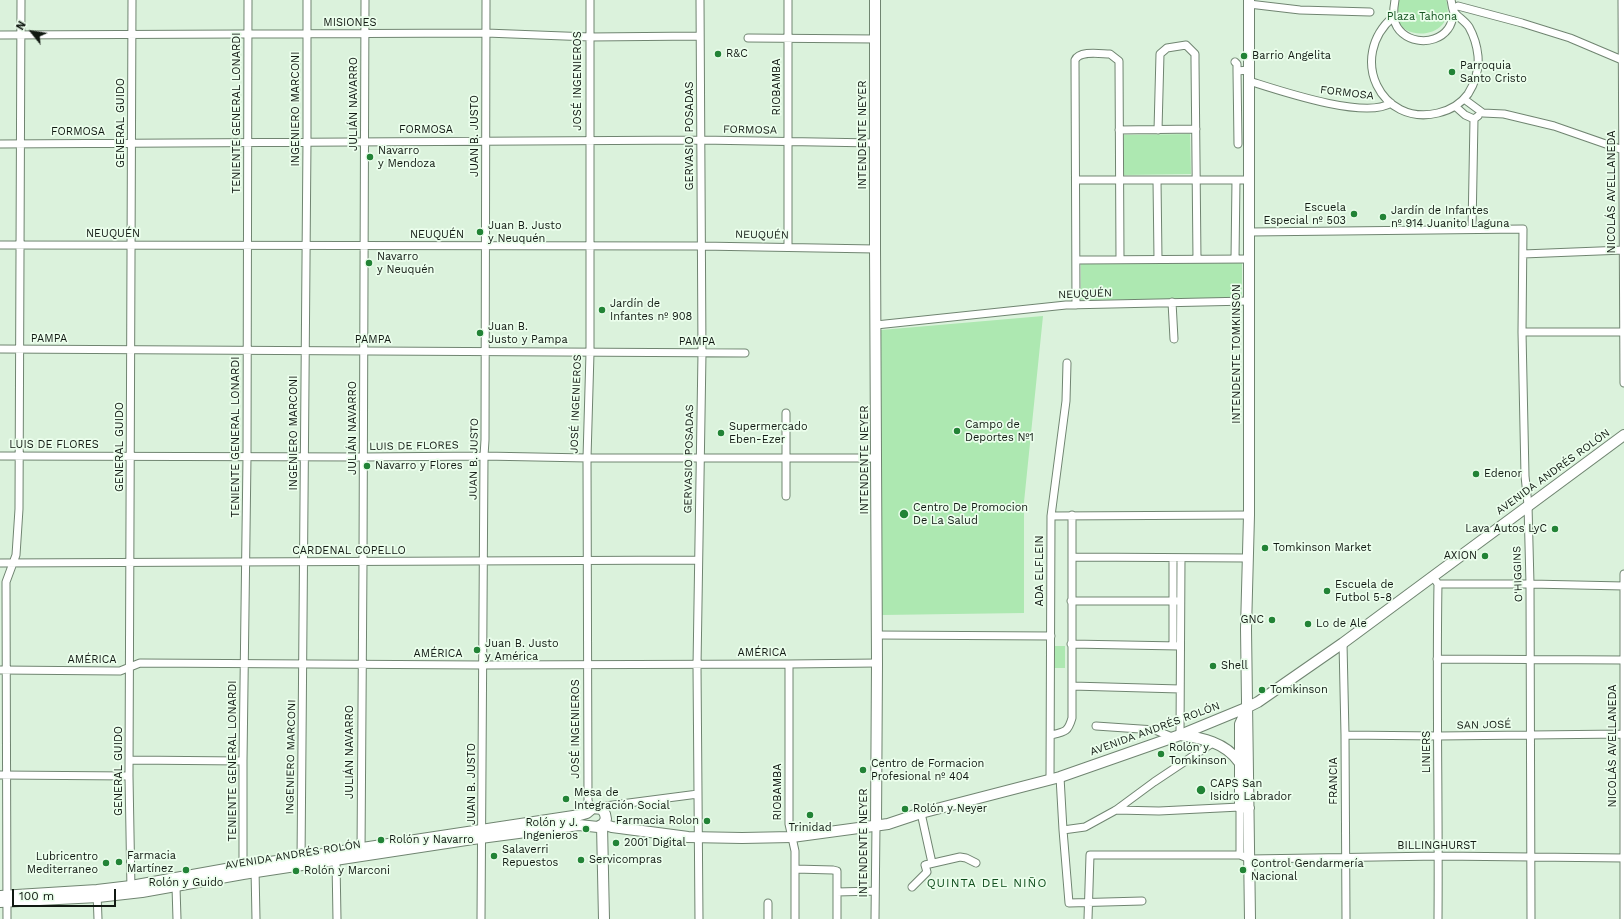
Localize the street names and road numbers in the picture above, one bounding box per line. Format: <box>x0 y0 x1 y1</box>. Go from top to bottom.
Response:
street label: MISIONES <box>323 16 377 30</box>
street label: JOSÉ INGENIEROS <box>571 31 585 131</box>
street label: TENIENTE GENERAL LONARDI <box>230 33 244 193</box>
street label: INGENIERO MARCONI <box>289 52 303 166</box>
street label: JULIÁN NAVARRO <box>347 57 361 151</box>
street label: RIOBAMBA <box>770 59 784 115</box>
street label: GENERAL GUIDO <box>114 78 128 168</box>
street label: GERVASIO POSADAS <box>683 81 697 191</box>
street label: INTENDENTE NEYER <box>856 81 870 189</box>
street label: FORMOSA <box>1319 83 1375 103</box>
street label: JUAN B. JUSTO <box>468 95 482 177</box>
street label: FORMOSA <box>399 123 453 137</box>
street label: FORMOSA <box>723 123 777 137</box>
street label: FORMOSA <box>51 125 105 139</box>
street label: NICOLÁS AVELLANEDA <box>1605 131 1619 253</box>
street label: NEUQUÉN <box>86 227 140 241</box>
street label: NEUQUÉN <box>410 228 464 242</box>
street label: NEUQUÉN <box>735 228 789 242</box>
street label: INTENDENTE TOMKINSON <box>1230 284 1244 424</box>
street label: NEUQUÉN <box>1058 286 1112 302</box>
street label: PAMPA <box>31 332 67 346</box>
street label: PAMPA <box>355 333 391 347</box>
street label: PAMPA <box>679 335 715 349</box>
street label: JOSÉ INGENIEROS <box>568 354 584 454</box>
street label: TENIENTE GENERAL LONARDI <box>229 357 243 517</box>
street label: INGENIERO MARCONI <box>287 376 301 490</box>
street label: JULIÁN NAVARRO <box>346 381 360 475</box>
street label: GENERAL GUIDO <box>113 402 127 492</box>
street label: GERVASIO POSADAS <box>681 404 697 514</box>
street label: INTENDENTE NEYER <box>858 406 872 514</box>
street label: JUAN B. JUSTO <box>467 418 481 500</box>
street label: AVENIDA ANDRÉS ROLÓN <box>1494 426 1612 518</box>
street label: LUIS DE FLORES <box>9 438 99 452</box>
street label: LUIS DE FLORES <box>369 439 459 453</box>
street label: ADA ELFLEIN <box>1033 535 1047 607</box>
street label: CARDENAL COPELLO <box>292 544 406 558</box>
street label: O'HIGGINS <box>1510 546 1526 602</box>
street label: AMÉRICA <box>737 646 787 660</box>
street label: AMÉRICA <box>413 647 463 661</box>
street label: AMÉRICA <box>67 653 117 667</box>
street label: JOSÉ INGENIEROS <box>569 679 583 779</box>
street label: TENIENTE GENERAL LONARDI <box>226 681 240 841</box>
street label: NICOLÁS AVELLANEDA <box>1606 685 1620 807</box>
street label: INGENIERO MARCONI <box>283 699 299 815</box>
street label: AVENIDA ANDRÉS ROLÓN <box>1088 699 1222 759</box>
street label: JULIÁN NAVARRO <box>343 705 357 799</box>
street label: SAN JOSÉ <box>1457 718 1511 732</box>
street label: GENERAL GUIDO <box>112 726 126 816</box>
street label: LINIERS <box>1420 731 1434 773</box>
street label: JUAN B. JUSTO <box>465 743 479 825</box>
street label: FRANCIA <box>1327 757 1341 805</box>
street label: RIOBAMBA <box>771 764 785 820</box>
street label: INTENDENTE NEYER <box>857 789 871 897</box>
street label: AVENIDA ANDRÉS ROLÓN <box>224 838 362 872</box>
street label: BILLINGHURST <box>1397 839 1477 853</box>

